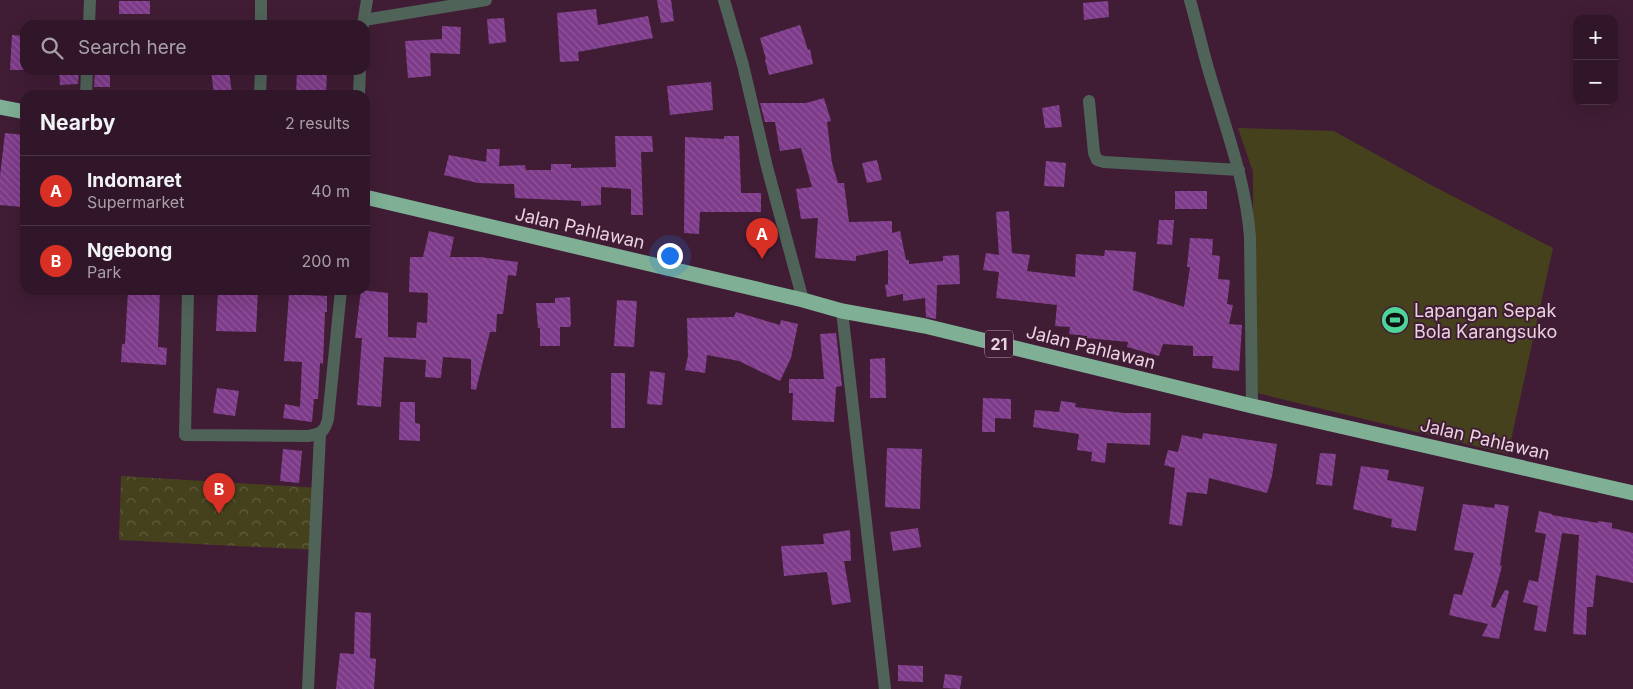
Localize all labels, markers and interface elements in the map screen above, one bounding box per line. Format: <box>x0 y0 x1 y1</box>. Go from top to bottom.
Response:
map controls <box>1573 15 1618 105</box>
button: + <box>1573 15 1618 60</box>
search box <box>20 20 370 75</box>
icon: search <box>38 34 66 62</box>
text: Search here <box>78 36 187 59</box>
button: − <box>1573 60 1618 105</box>
text: Nearby <box>40 110 115 135</box>
text: 2 results <box>285 113 350 133</box>
text: Indomaret <box>87 169 182 192</box>
text: A <box>50 181 62 201</box>
text: 40 m <box>311 181 350 201</box>
text: Supermarket <box>87 192 184 212</box>
street label: Jalan Pahlawan <box>513 203 647 253</box>
pin: A <box>746 218 778 259</box>
text: Ngebong <box>87 239 172 262</box>
your location <box>657 243 683 269</box>
text: B <box>51 251 61 271</box>
text: 200 m <box>302 251 350 271</box>
text: Park <box>87 262 121 282</box>
place label: Lapangan Sepak Bola Karangsuko <box>1414 300 1557 342</box>
sports icon: Lapangan Sepak Bola Karangsuko <box>1380 305 1410 335</box>
street label: Jalan Pahlawan <box>1024 321 1158 373</box>
road number: 21 <box>985 330 1013 358</box>
street label: Jalan Pahlawan <box>1418 414 1552 464</box>
pin: B <box>203 473 235 514</box>

